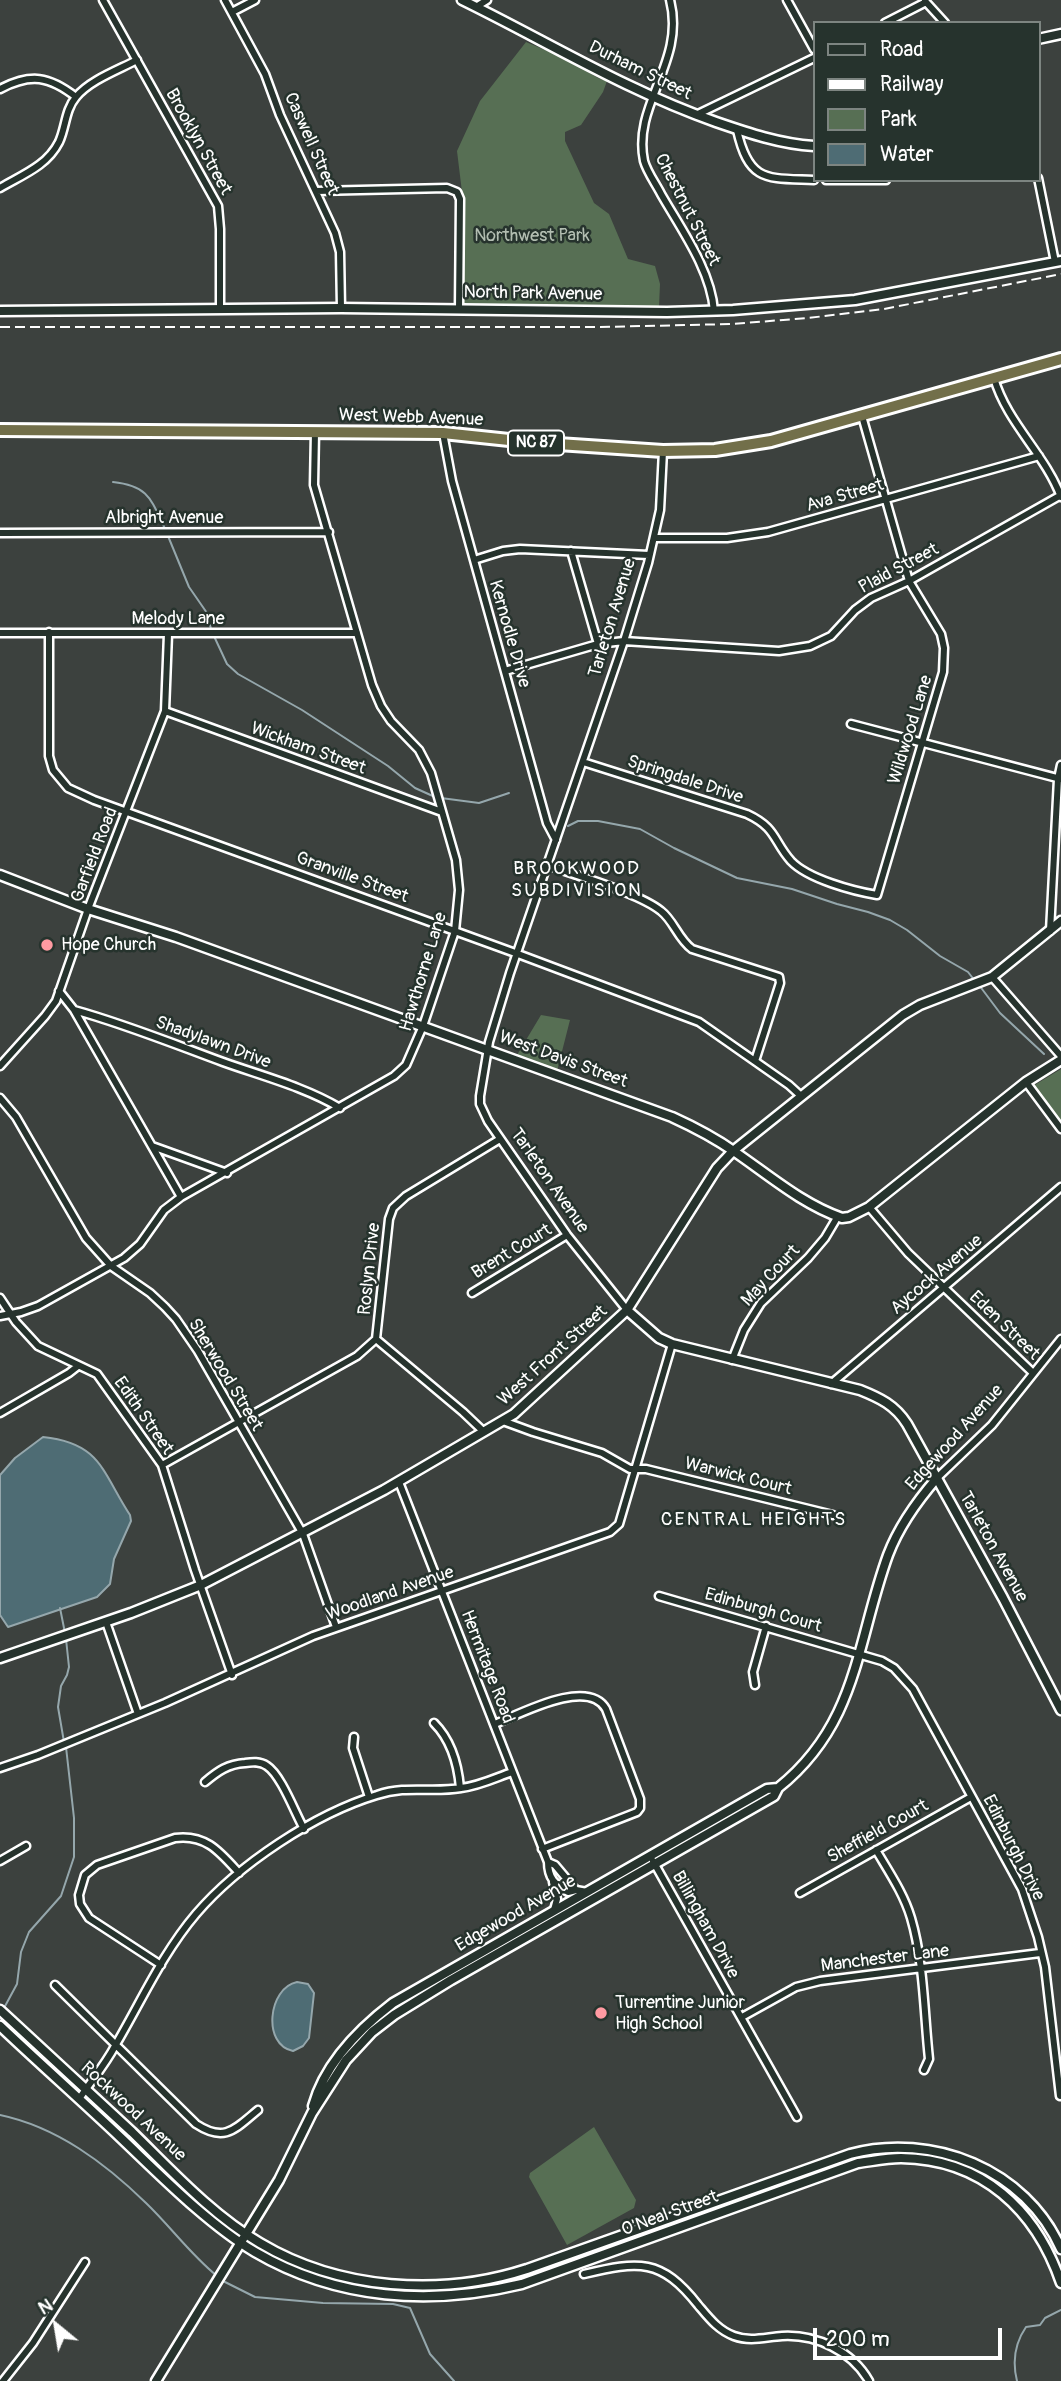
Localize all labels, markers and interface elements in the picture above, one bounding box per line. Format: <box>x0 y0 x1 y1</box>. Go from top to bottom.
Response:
legend <box>813 21 1040 182</box>
text: Road <box>880 36 924 63</box>
street label: Durham Street <box>585 37 695 105</box>
text: Railway <box>880 71 944 98</box>
street label: Brooklyn Street <box>160 85 236 199</box>
street label: Caswell Street <box>279 89 343 199</box>
text: Park <box>880 106 917 133</box>
text: Water <box>880 141 933 168</box>
street label: Chestnut Street <box>649 150 725 270</box>
park label: Northwest Park <box>474 225 590 247</box>
street label: North Park Avenue <box>464 282 602 306</box>
street label: West Webb Avenue <box>338 405 484 431</box>
road number: NC 87 <box>508 430 564 456</box>
street label: Ava Street <box>804 475 886 517</box>
street label: Albright Avenue <box>105 507 223 529</box>
street label: Plaid Street <box>855 539 943 599</box>
street label: Tarleton Avenue <box>585 556 641 680</box>
street label: Kernodle Drive <box>483 578 535 690</box>
street label: Melody Lane <box>131 608 225 630</box>
street label: Wildwood Lane <box>884 673 938 787</box>
street label: Wickham Street <box>248 718 368 780</box>
street label: Springdale Drive <box>624 751 746 809</box>
street label: Garfield Road <box>67 804 123 906</box>
street label: Granville Street <box>293 848 411 908</box>
district label: BROOKWOOD SUBDIVISION <box>512 858 642 902</box>
street label: Hawthorne Lane <box>396 910 452 1034</box>
place label: Hope Church <box>61 934 156 956</box>
marker: Hope Church <box>39 937 55 953</box>
street label: Shadylawn Drive <box>152 1012 274 1074</box>
street label: West Davis Street <box>496 1027 630 1093</box>
street label: Tarleton Avenue <box>505 1124 593 1238</box>
street label: Brent Court <box>468 1220 556 1284</box>
street label: Roslyn Drive <box>354 1222 386 1316</box>
street label: Aycock Avenue <box>887 1230 987 1320</box>
street label: May Court <box>737 1241 805 1311</box>
street label: Eden Street <box>964 1287 1044 1365</box>
street label: West Front Street <box>494 1301 612 1411</box>
street label: Sherwood Street <box>183 1315 267 1435</box>
street label: Edith Street <box>108 1373 178 1459</box>
street label: Edgewood Avenue <box>902 1380 1008 1496</box>
street label: Warwick Court <box>682 1453 794 1501</box>
street label: Tarleton Avenue <box>954 1488 1032 1606</box>
district label: CENTRAL HEIGHTS <box>663 1509 845 1531</box>
street label: Woodland Avenue <box>323 1562 457 1626</box>
street label: Edinburgh Court <box>702 1584 824 1638</box>
street label: Hermitage Road <box>455 1607 519 1727</box>
street label: Edinburgh Drive <box>977 1792 1049 1904</box>
street label: Sheffield Court <box>824 1795 932 1869</box>
street label: Billingham Drive <box>667 1867 743 1983</box>
street label: Edgewood Avenue <box>452 1871 580 1957</box>
street label: Manchester Lane <box>820 1940 950 1978</box>
place label: Turrentine Junior High School <box>615 1992 745 2035</box>
marker: Turrentine Junior High School <box>593 2005 609 2021</box>
street label: Rockwood Avenue <box>76 2058 190 2166</box>
street label: O'Neal Street <box>619 2187 721 2241</box>
north arrow <box>21 2290 91 2360</box>
text: N <box>34 2293 57 2320</box>
scale bar <box>816 2314 1005 2358</box>
text: 200 m <box>826 2326 890 2353</box>

